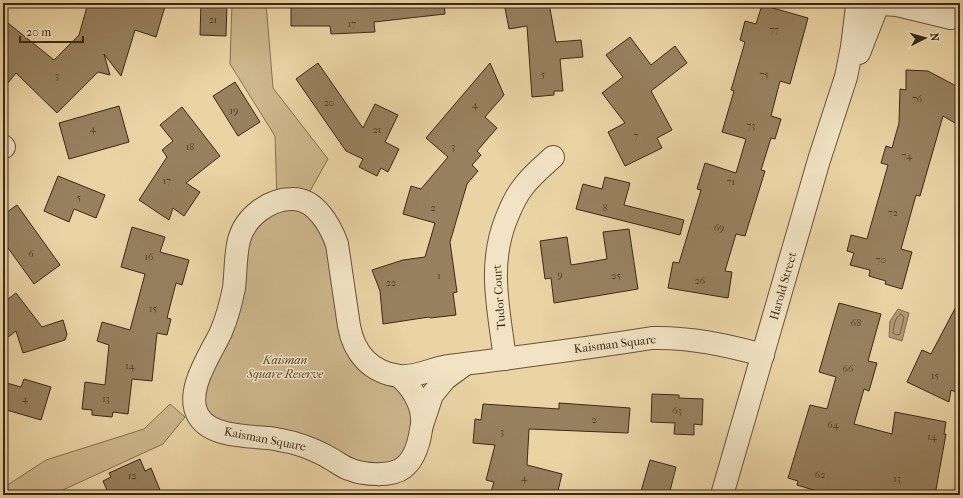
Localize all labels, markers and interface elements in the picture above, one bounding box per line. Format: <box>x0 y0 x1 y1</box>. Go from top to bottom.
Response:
house number: 21 <box>209 14 217 26</box>
scale bar <box>20 18 83 44</box>
house number: 17 <box>348 18 356 30</box>
north arrow <box>905 18 945 58</box>
house number: 77 <box>769 24 779 36</box>
text: 20 m <box>26 25 51 39</box>
text: N <box>928 32 941 42</box>
house number: 5 <box>541 69 545 81</box>
house number: 75 <box>759 69 769 81</box>
house number: 3 <box>55 70 59 82</box>
house number: 76 <box>912 93 923 105</box>
house number: 20 <box>324 97 334 109</box>
house number: 4 <box>472 99 479 111</box>
house number: 19 <box>230 105 238 117</box>
house number: 73 <box>747 120 755 132</box>
house number: 4 <box>90 123 97 135</box>
house number: 21 <box>373 124 381 136</box>
house number: 7 <box>634 130 639 142</box>
house number: 18 <box>186 141 194 153</box>
house number: 3 <box>451 141 455 153</box>
house number: 74 <box>902 150 913 162</box>
house number: 17 <box>163 175 171 187</box>
house number: 71 <box>727 176 735 188</box>
house number: 5 <box>77 192 81 204</box>
house number: 2 <box>430 202 436 214</box>
house number: 8 <box>602 202 608 214</box>
house number: 72 <box>888 207 898 219</box>
house number: 69 <box>714 222 724 234</box>
house number: 6 <box>28 248 34 260</box>
street label: Harold Street <box>767 250 800 322</box>
house number: 16 <box>145 251 154 263</box>
house number: 70 <box>876 254 886 266</box>
street label: Tudor Court <box>490 263 508 330</box>
house number: 9 <box>557 269 563 281</box>
house number: 1 <box>437 270 441 282</box>
house number: 25 <box>611 270 621 282</box>
house number: 26 <box>695 275 706 287</box>
house number: 22 <box>386 277 396 289</box>
house number: 15 <box>149 303 157 315</box>
house number: 68 <box>851 317 861 329</box>
street label: Kaisman Square <box>573 332 657 356</box>
park label: Kaisman Square Reserve <box>246 353 324 381</box>
house number: 14 <box>125 360 136 372</box>
house number: 66 <box>843 363 854 375</box>
house number: 15 <box>931 370 939 382</box>
house number: 4 <box>22 393 29 405</box>
house number: 13 <box>102 393 110 405</box>
house number: 63 <box>672 405 682 417</box>
house number: 2 <box>591 414 597 426</box>
house number: 64 <box>827 419 840 431</box>
street label: Kaisman Square <box>223 424 307 454</box>
house number: 3 <box>500 426 504 438</box>
house number: 14 <box>927 431 938 443</box>
house number: 62 <box>815 469 825 481</box>
house number: 12 <box>128 470 136 482</box>
house number: 4 <box>521 472 528 484</box>
house number: 13 <box>893 473 901 485</box>

